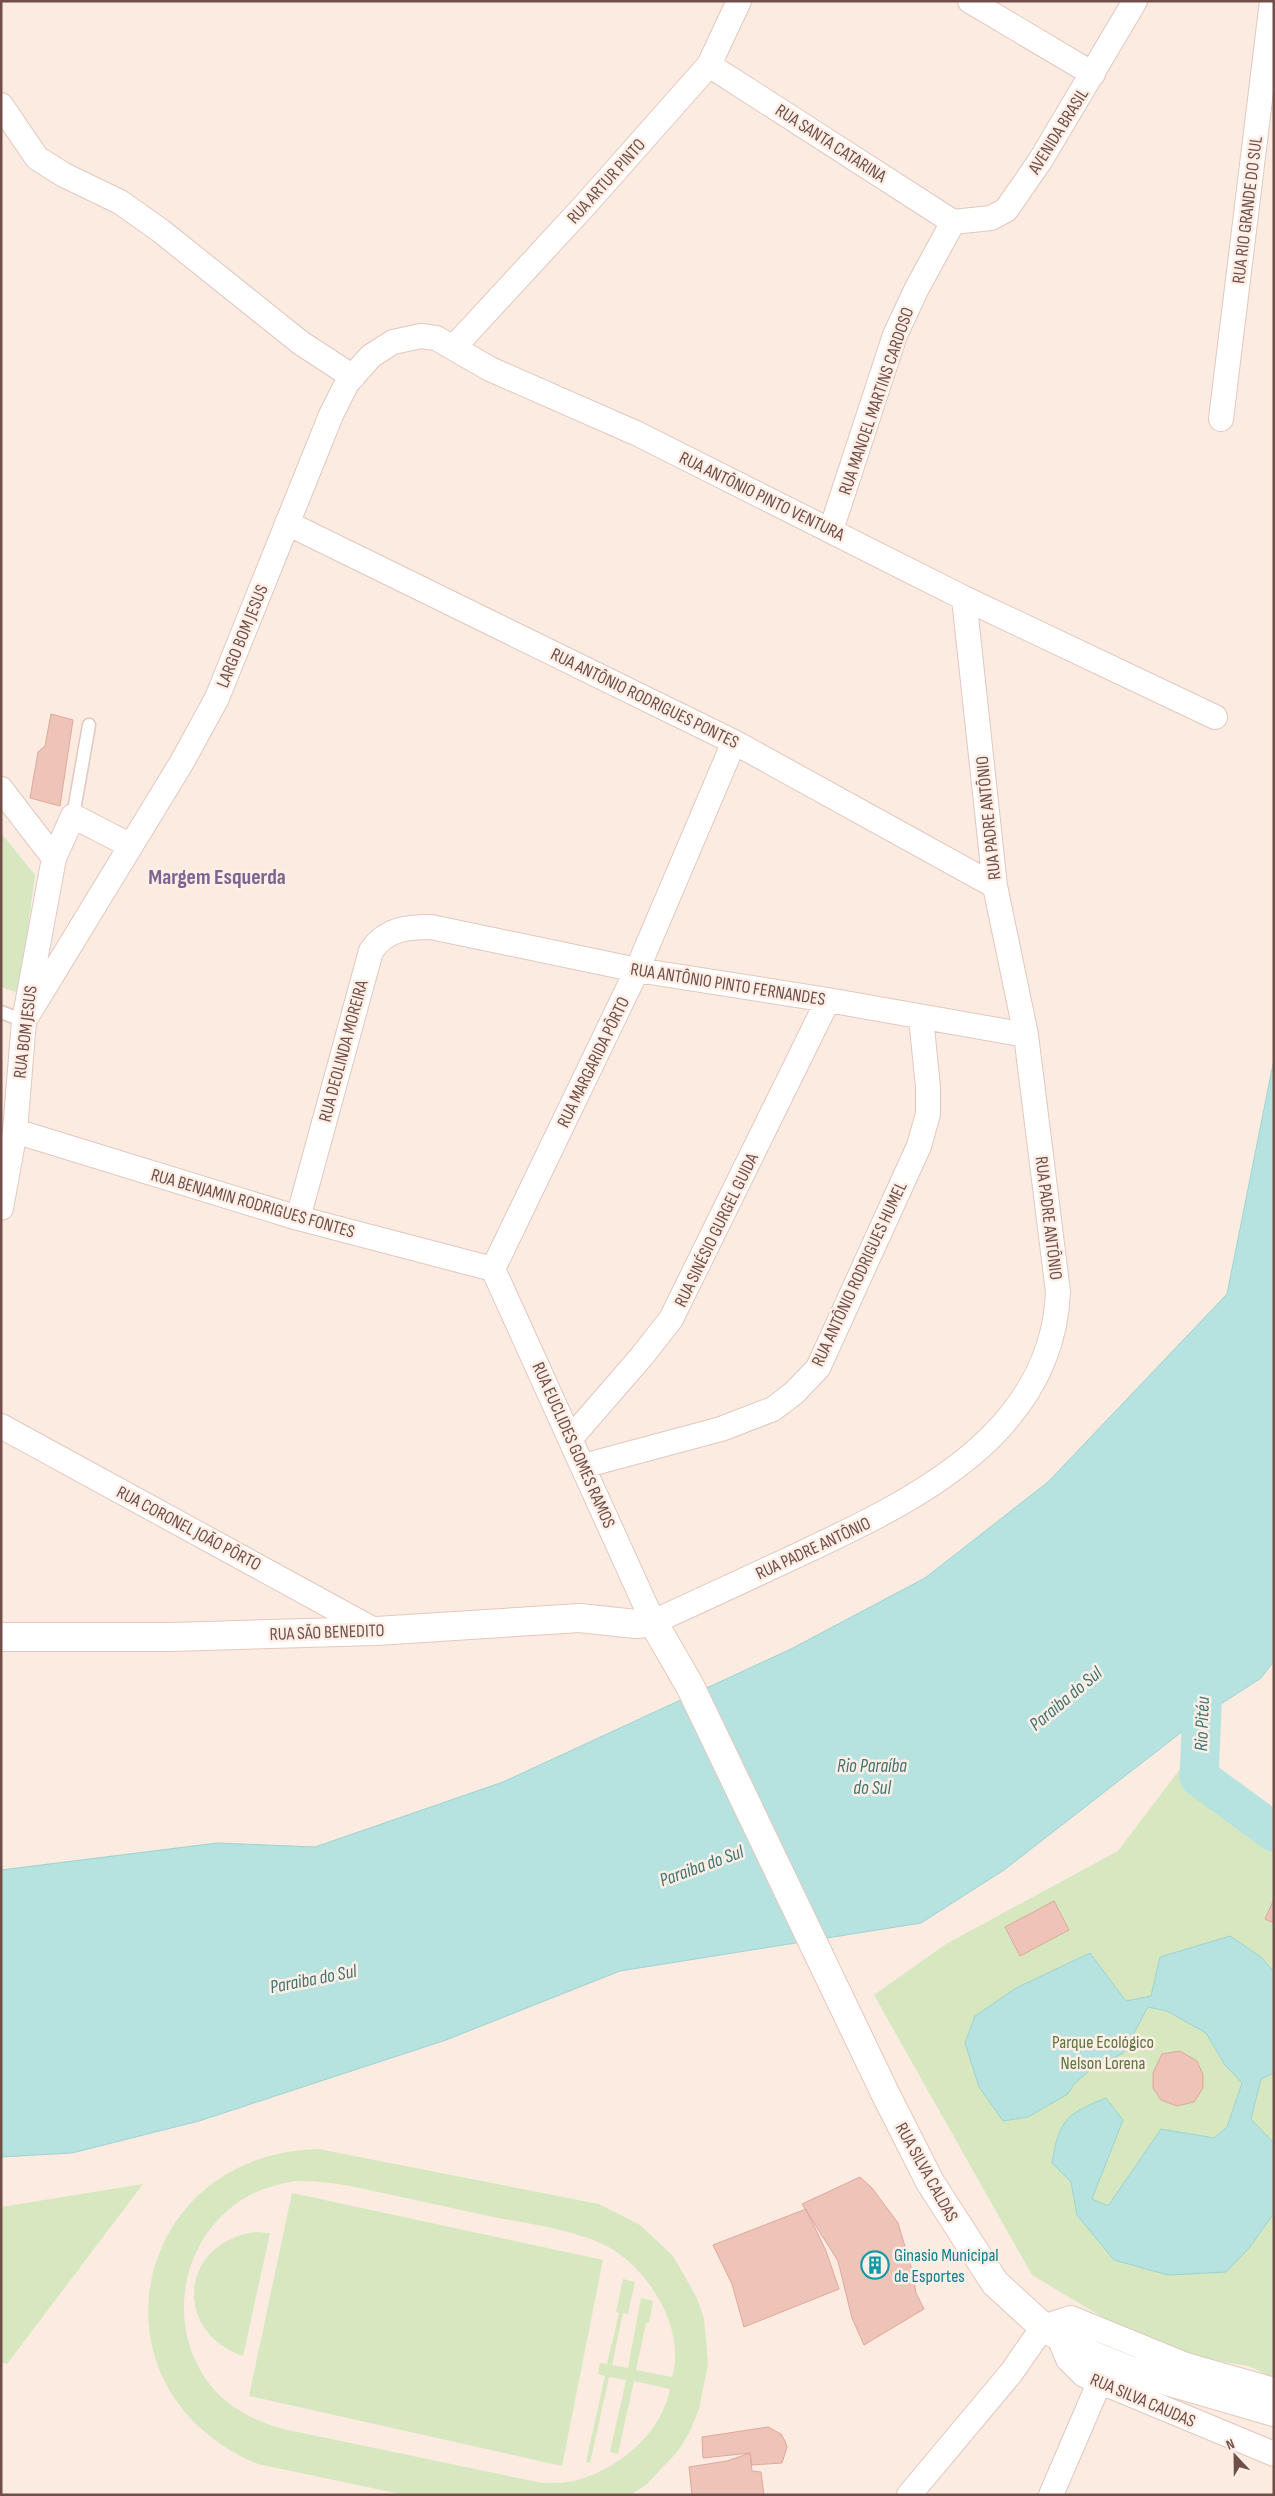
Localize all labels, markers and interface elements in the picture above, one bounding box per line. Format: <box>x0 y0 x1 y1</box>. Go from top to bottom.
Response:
street label: AVENIDA BRASIL <box>1023 84 1093 179</box>
street label: RUA SANTA CATARINA <box>771 100 890 187</box>
street label: RUA ARTUR PINTO <box>563 135 650 228</box>
street label: RUA RIO GRANDE DO SUL <box>1228 135 1267 285</box>
street label: RUA MANOEL MARTINS CARDOSO <box>834 305 918 498</box>
street label: RUA ANTÔNIO PINTO VENTURA <box>676 447 848 546</box>
street label: LARGO BOM JESUS <box>212 581 273 691</box>
street label: RUA ANTÔNIO RODRIGUES PONTES <box>547 644 743 753</box>
street label: RUA PADRE ANTÔNIO <box>972 755 1005 881</box>
district label: Margem Esquerda <box>148 864 286 891</box>
street label: RUA ANTÔNIO PINTO FERNANDES <box>629 959 827 1010</box>
street label: RUA DEOLINDA MOREIRA <box>314 978 373 1124</box>
street label: RUA BOM JESUS <box>9 984 42 1080</box>
street label: RUA MARGARIDA PÔRTO <box>553 994 634 1131</box>
street label: RUA SINÉSIO GURGEL GUIDA <box>670 1150 763 1311</box>
street label: RUA PADRE ANTÔNIO <box>1031 1155 1067 1281</box>
street label: RUA BENJAMIN RODRIGUES FONTES <box>149 1164 357 1243</box>
street label: RUA ANTÔNIO RODRIGUES HUMEL <box>807 1178 912 1370</box>
street label: RUA EUCLIDES GOMES RAMOS <box>527 1359 620 1532</box>
street label: RUA CORONEL JOÃO PÔRTO <box>113 1482 265 1575</box>
street label: RUA PADRE ANTÔNIO <box>752 1513 874 1584</box>
street label: RUA SÃO BENEDITO <box>269 1620 385 1645</box>
water label: Paraiba do Sul <box>1025 1662 1107 1736</box>
water label: Rio Pitéu <box>1190 1696 1215 1752</box>
water label: Rio Paraíba do Sul <box>837 1755 907 1800</box>
water label: Paraiba do Sul <box>656 1840 747 1892</box>
water label: Paraiba do Sul <box>268 1960 359 1999</box>
park label: Parque Ecológico Nelson Lorena <box>1052 2032 1154 2074</box>
street label: RUA SILVA CALDAS <box>891 2119 963 2226</box>
place label: Ginasio Municipal de Esportes <box>894 2245 999 2287</box>
building icon: Ginasio Municipal de Esportes <box>860 2250 890 2280</box>
street label: RUA SILVA CAUDAS <box>1087 2369 1199 2432</box>
north arrow <box>1210 2431 1260 2481</box>
text: N <box>1224 2435 1237 2454</box>

